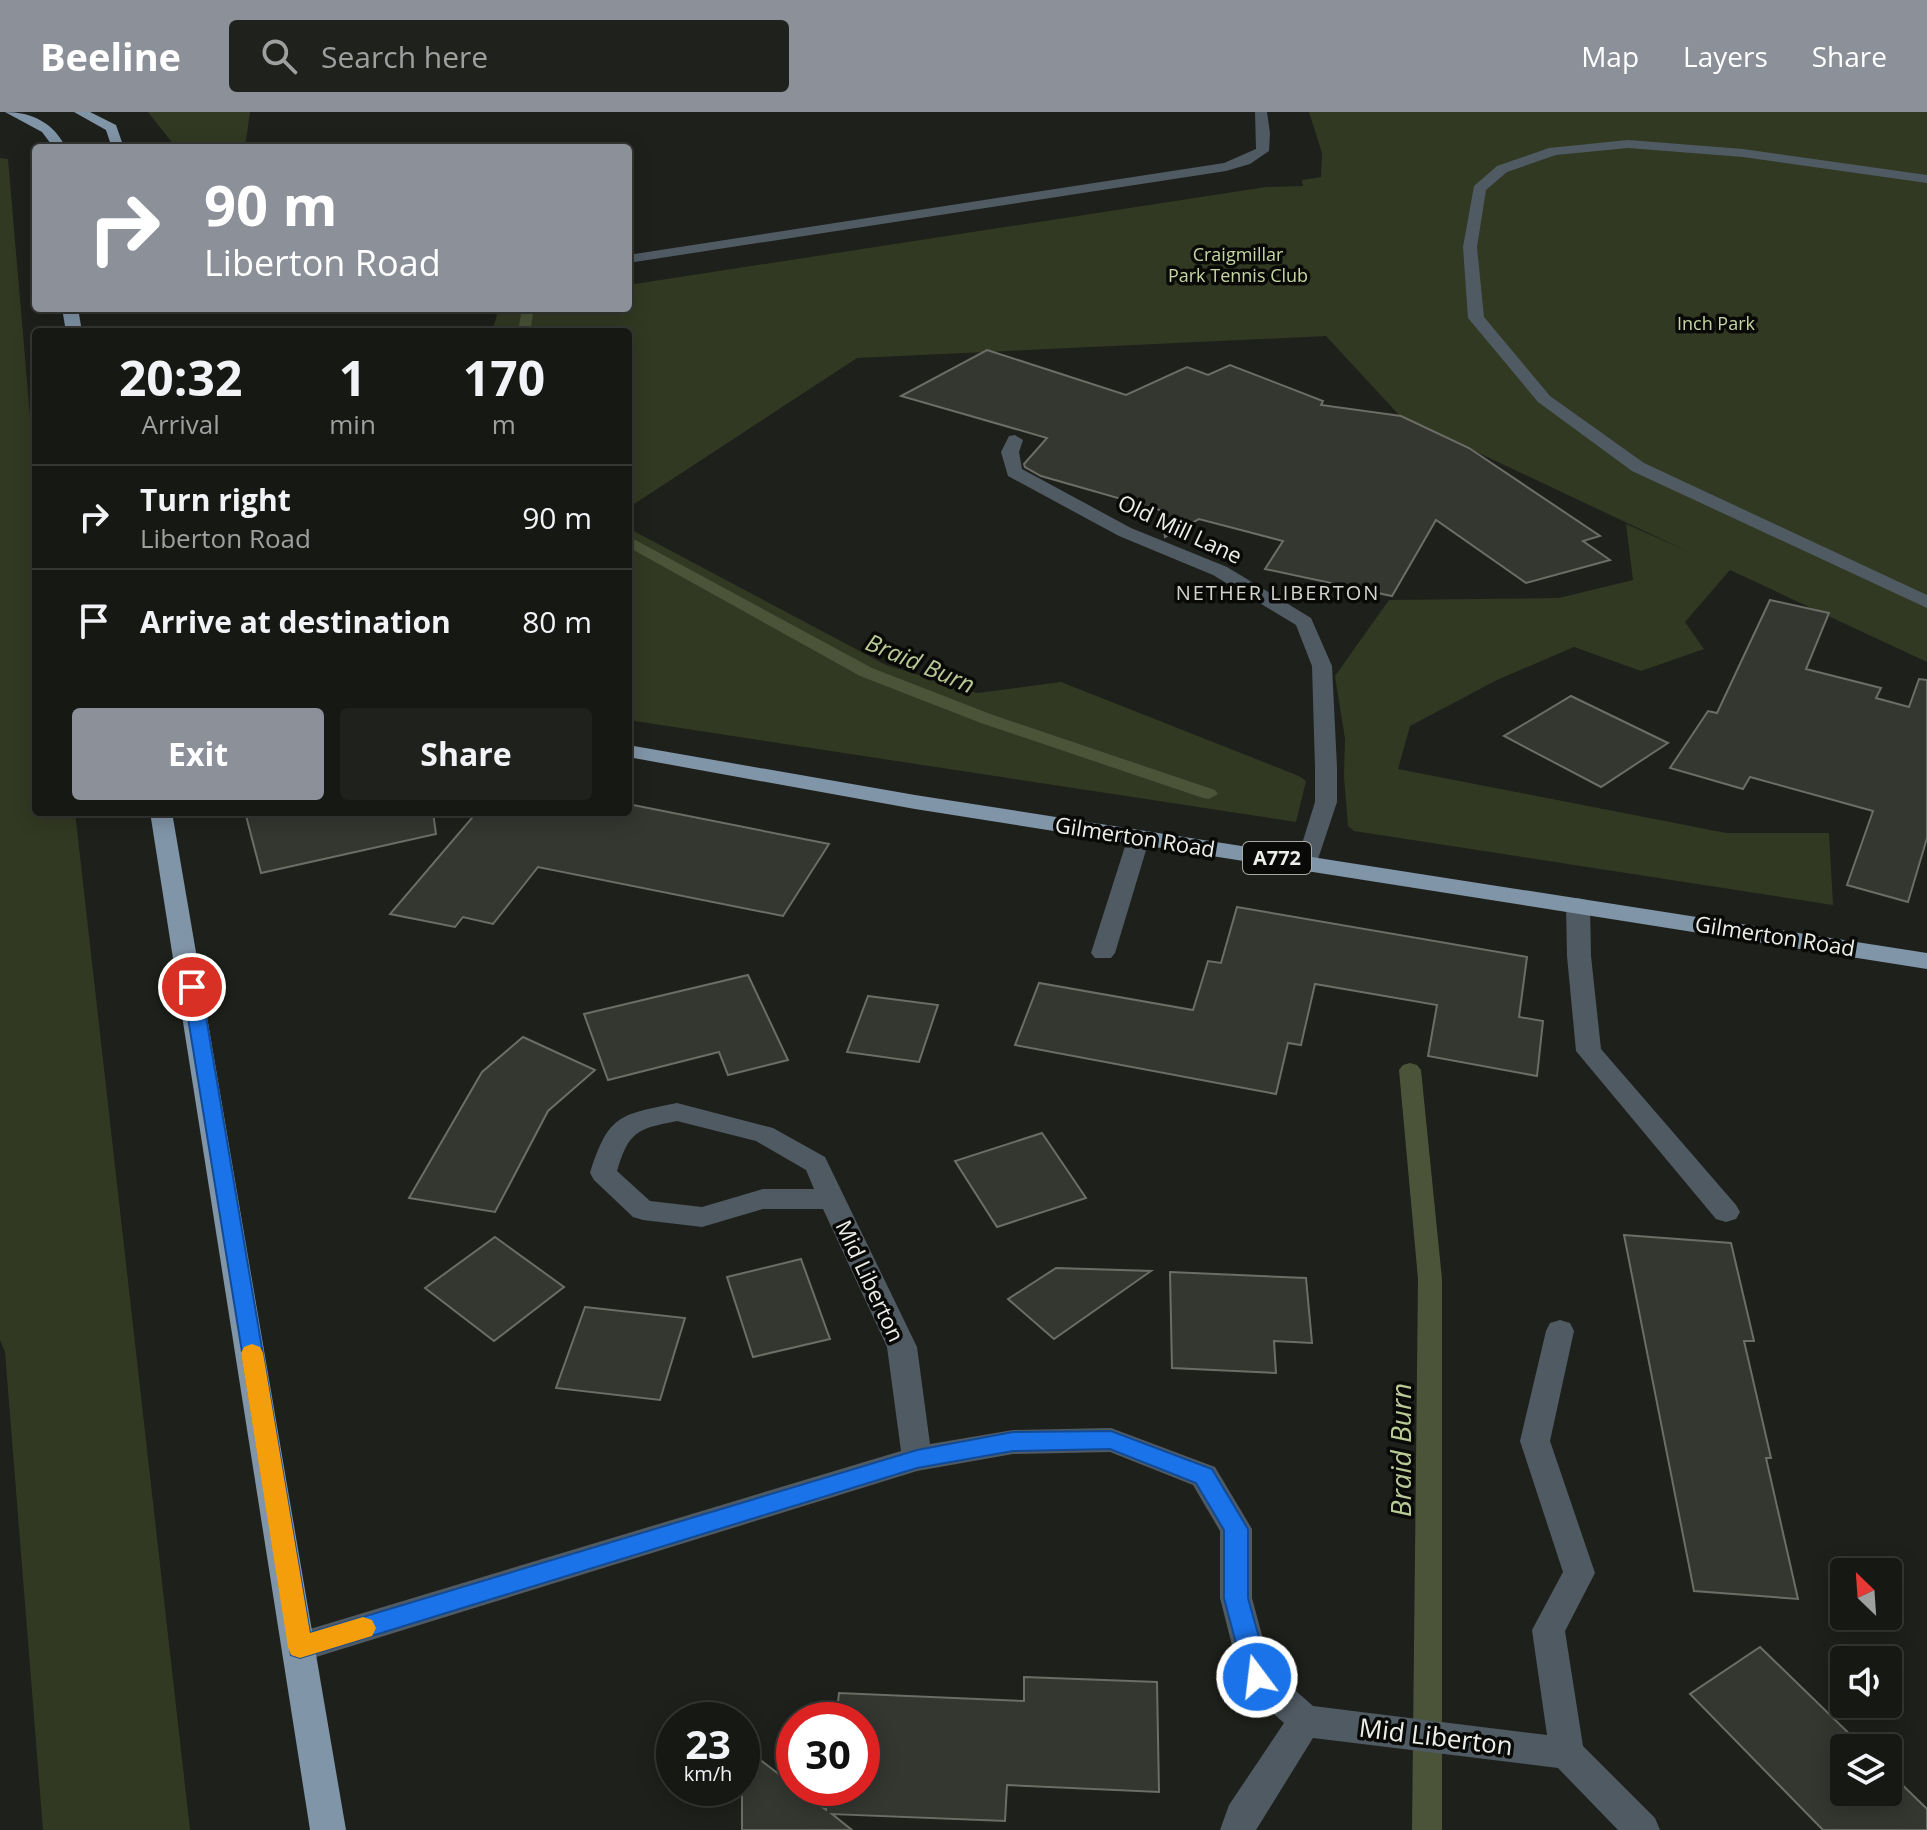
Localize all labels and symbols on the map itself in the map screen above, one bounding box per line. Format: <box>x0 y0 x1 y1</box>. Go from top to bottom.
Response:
park label: Craigmillar Park Tennis Club <box>1168 242 1308 287</box>
park label: Inch Park <box>1677 311 1756 335</box>
street label: Old Mill Lane <box>1114 486 1247 570</box>
district label: NETHER LIBERTON <box>1176 579 1380 606</box>
water label: Braid Burn <box>861 625 980 700</box>
street label: Gilmerton Road <box>1053 809 1217 863</box>
road number: A772 <box>1243 842 1311 874</box>
street label: Gilmerton Road <box>1693 908 1857 962</box>
pin <box>158 953 226 1021</box>
street label: Mid Liberton <box>830 1215 912 1346</box>
water label: Braid Burn <box>1381 1383 1419 1517</box>
north arrow <box>1830 1558 1902 1630</box>
position arrow <box>1215 1635 1299 1719</box>
speed limit sign: 30 <box>776 1702 880 1806</box>
street label: Mid Liberton <box>1357 1709 1515 1763</box>

